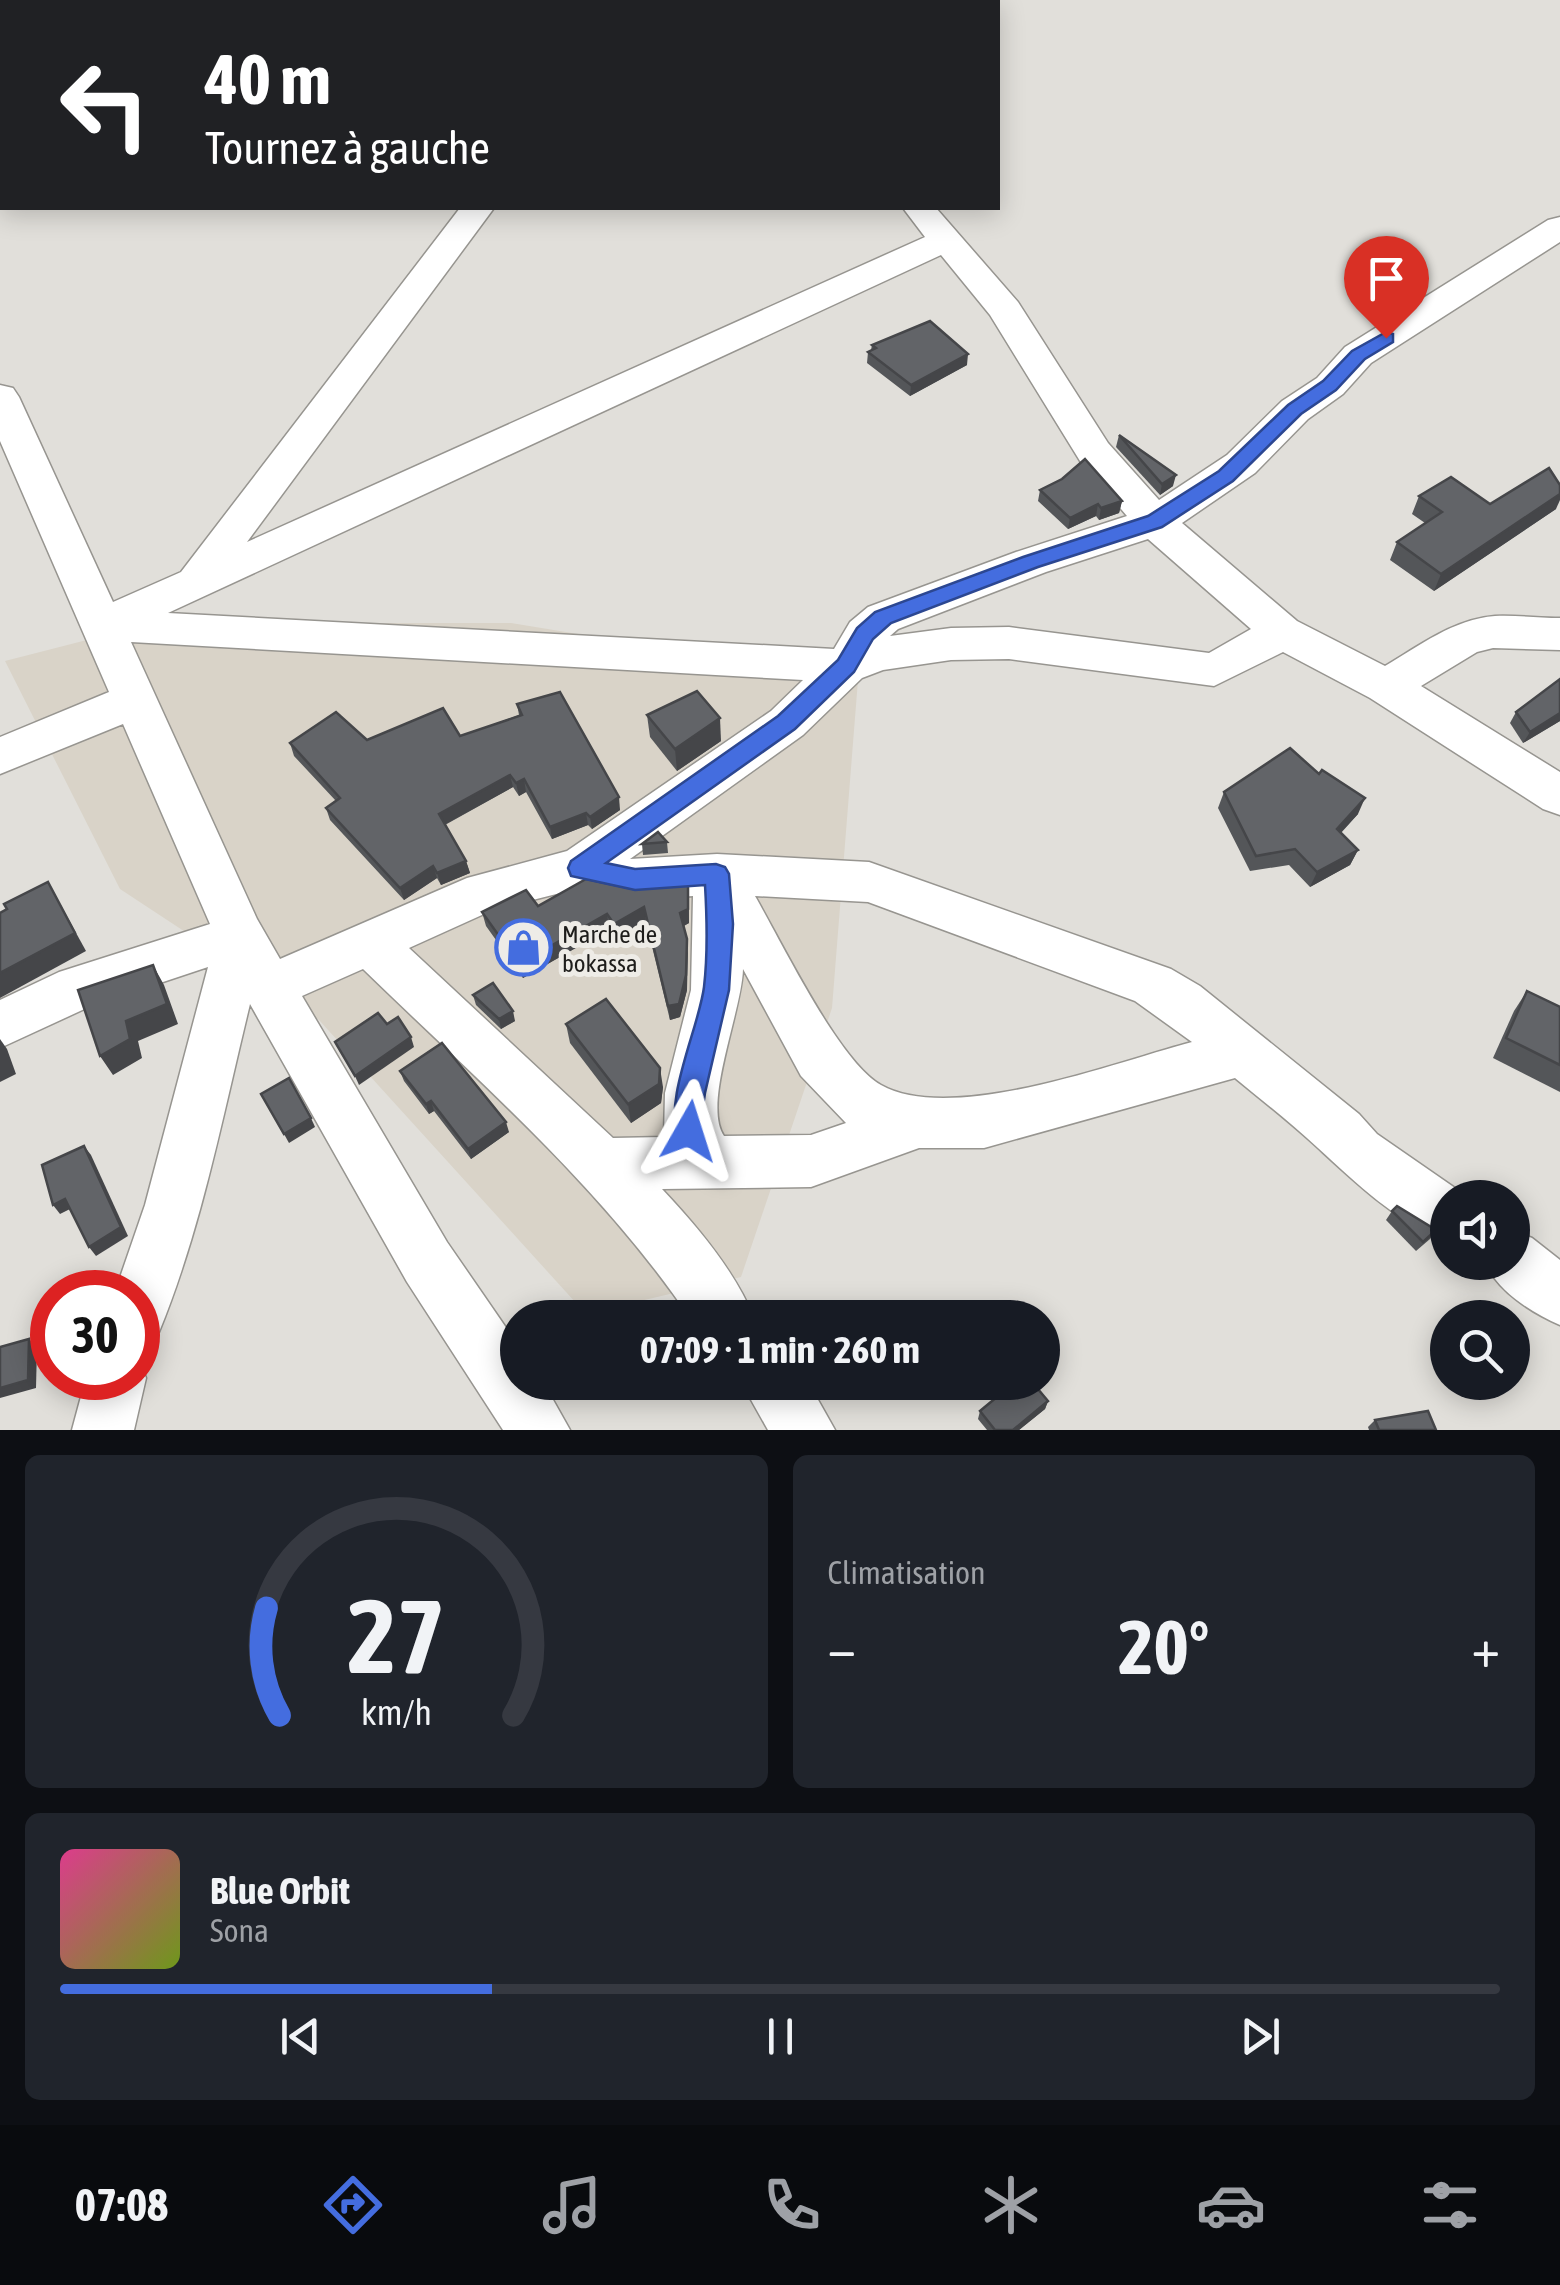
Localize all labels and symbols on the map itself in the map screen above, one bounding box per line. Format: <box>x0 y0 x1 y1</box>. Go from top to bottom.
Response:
pin <box>1344 236 1429 339</box>
shop icon: Marche de bokassa <box>493 918 553 978</box>
place label: Marche de bokassa <box>562 920 657 977</box>
position arrow <box>637 1079 741 1183</box>
speed limit sign: 30 <box>30 1270 160 1400</box>

